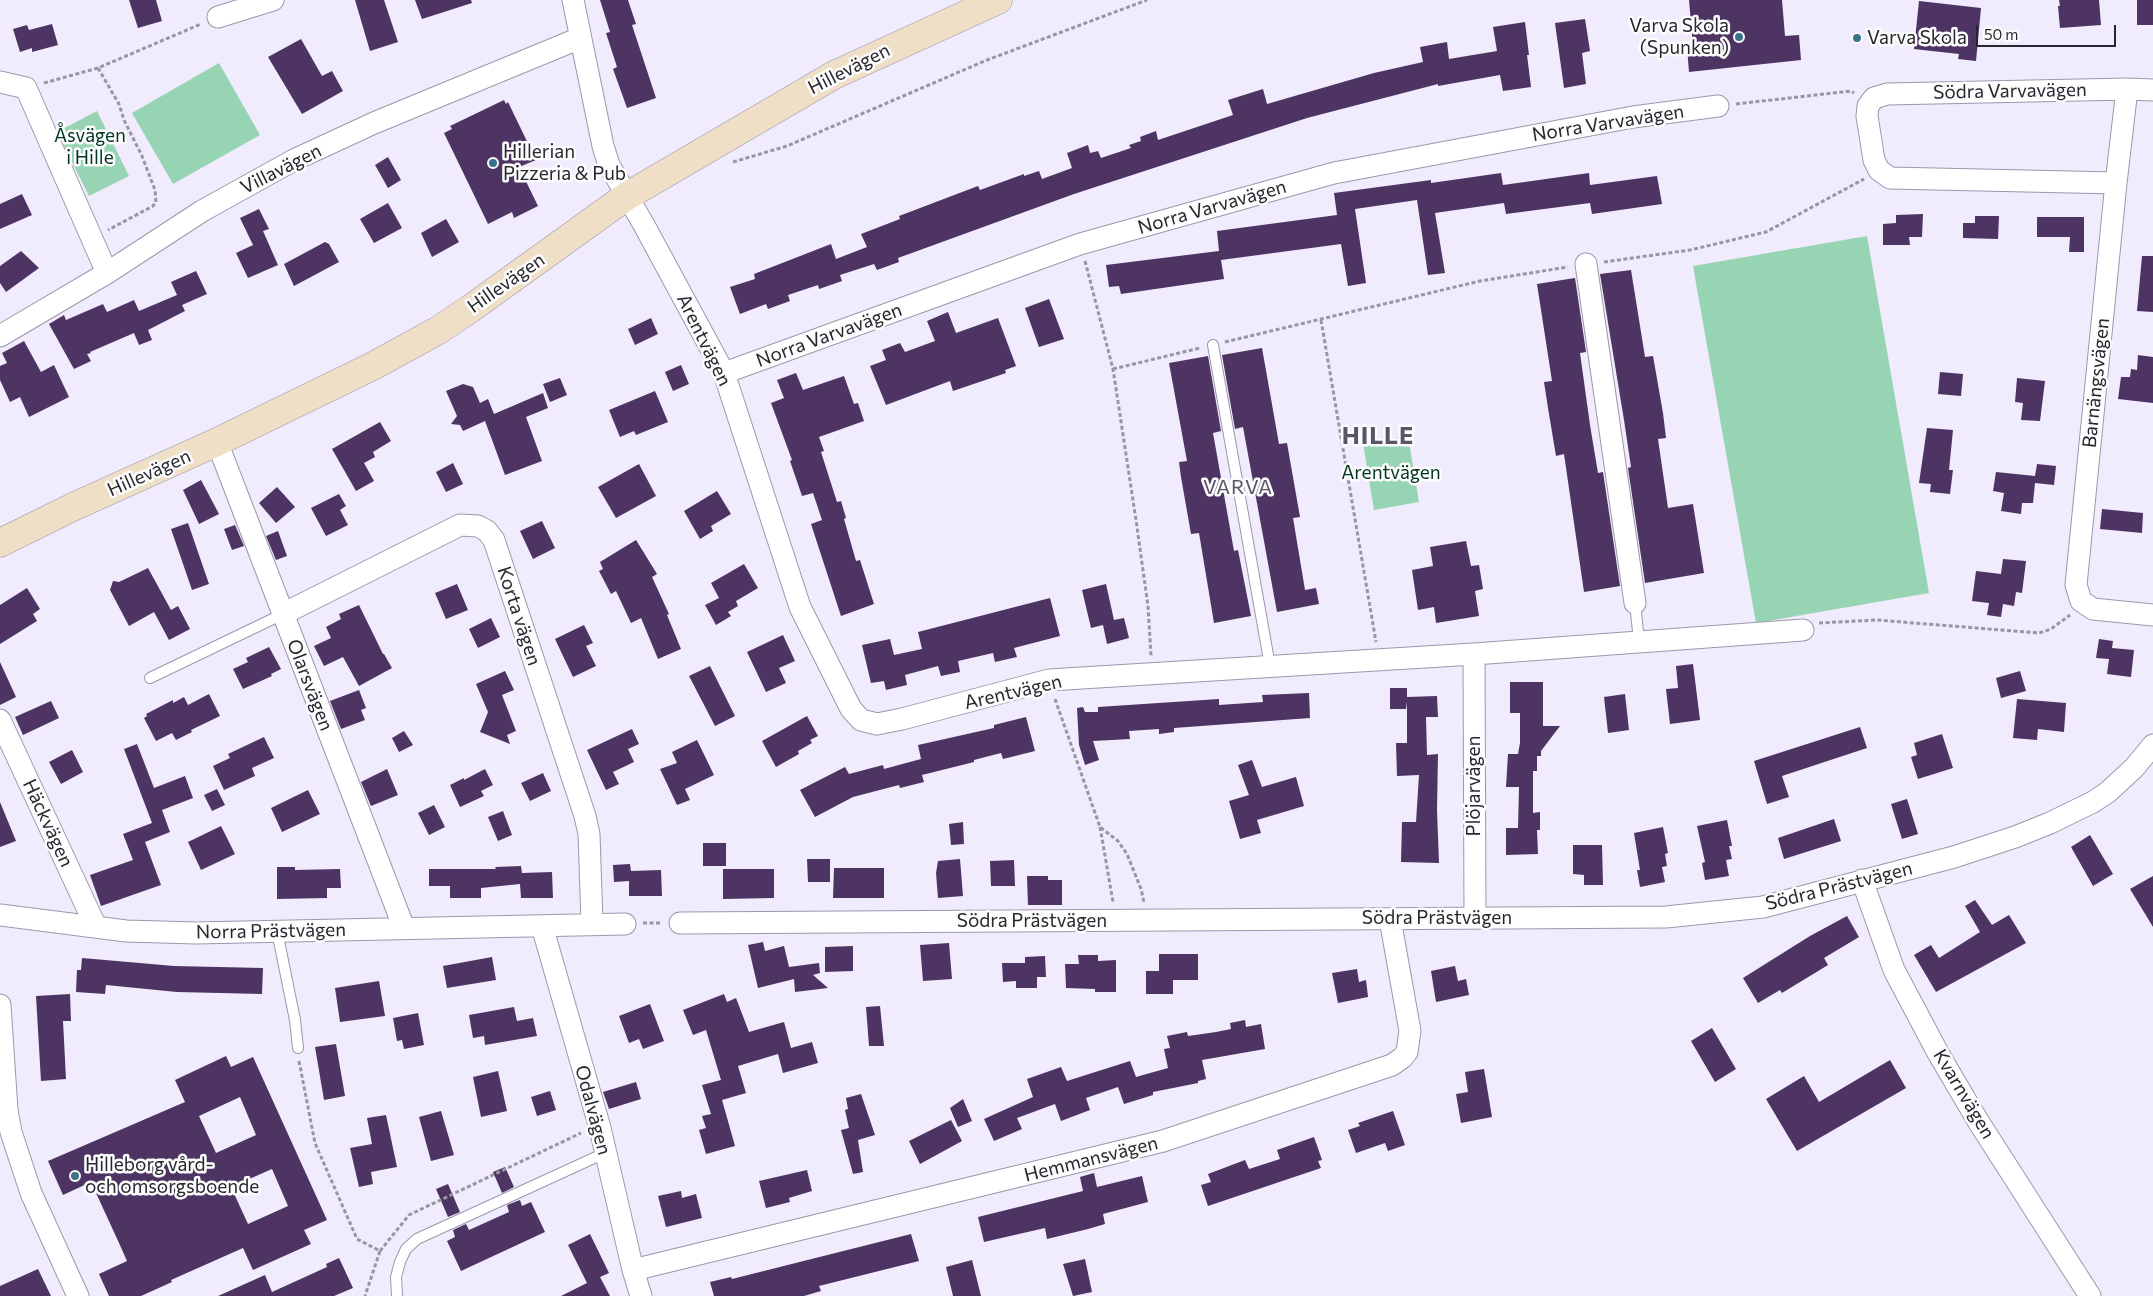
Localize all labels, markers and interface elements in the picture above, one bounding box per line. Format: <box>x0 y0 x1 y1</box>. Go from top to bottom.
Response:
place label: Varva Skola (Spunken) <box>1629 15 1729 59</box>
scale bar <box>1978 15 2118 47</box>
text: 50 m <box>1984 25 2018 43</box>
place label: Varva Skola <box>1867 27 1967 49</box>
marker: Varva Skola (Spunken) <box>1733 31 1745 43</box>
marker: Varva Skola <box>1851 32 1863 44</box>
street label: Hillevägen <box>804 39 894 99</box>
street label: Södra Varvavägen <box>1933 78 2087 104</box>
street label: Norra Varvavägen <box>1530 100 1686 146</box>
park label: Åsvägen i Hille <box>54 125 126 169</box>
street label: Villavägen <box>237 139 325 199</box>
place label: Hillerian Pizzeria & Pub <box>503 141 626 185</box>
marker: Hillerian Pizzeria & Pub <box>487 157 499 169</box>
street label: Norra Varvavägen <box>1135 175 1289 239</box>
street label: Hillevägen <box>463 248 549 318</box>
street label: Arentvägen <box>672 290 736 390</box>
street label: Norra Varvavägen <box>753 298 905 372</box>
street label: Barnängsvägen <box>2078 317 2114 449</box>
district label: HILLE <box>1341 422 1415 450</box>
street label: Hillevägen <box>104 444 194 502</box>
park label: Arentvägen <box>1341 462 1441 484</box>
district label: VARVA <box>1202 475 1274 499</box>
street label: Korta vägen <box>492 564 546 668</box>
street label: Olarsvägen <box>282 636 338 734</box>
street label: Arentvägen <box>962 670 1064 714</box>
street label: Plöjarvägen <box>1463 736 1485 836</box>
street label: Häckvägen <box>18 775 78 871</box>
street label: Södra Prästvägen <box>1763 857 1915 915</box>
street label: Södra Prästvägen <box>1362 907 1512 929</box>
street label: Södra Prästvägen <box>957 910 1107 932</box>
street label: Norra Prästvägen <box>196 918 346 944</box>
street label: Kvarnvägen <box>1928 1045 2000 1143</box>
street label: Odalvägen <box>570 1063 616 1157</box>
street label: Hemmansvägen <box>1022 1131 1160 1187</box>
place label: Hilleborg vård- och omsorgsboende <box>85 1154 259 1198</box>
marker: Hilleborg vård- och omsorgsboende <box>69 1170 81 1182</box>

